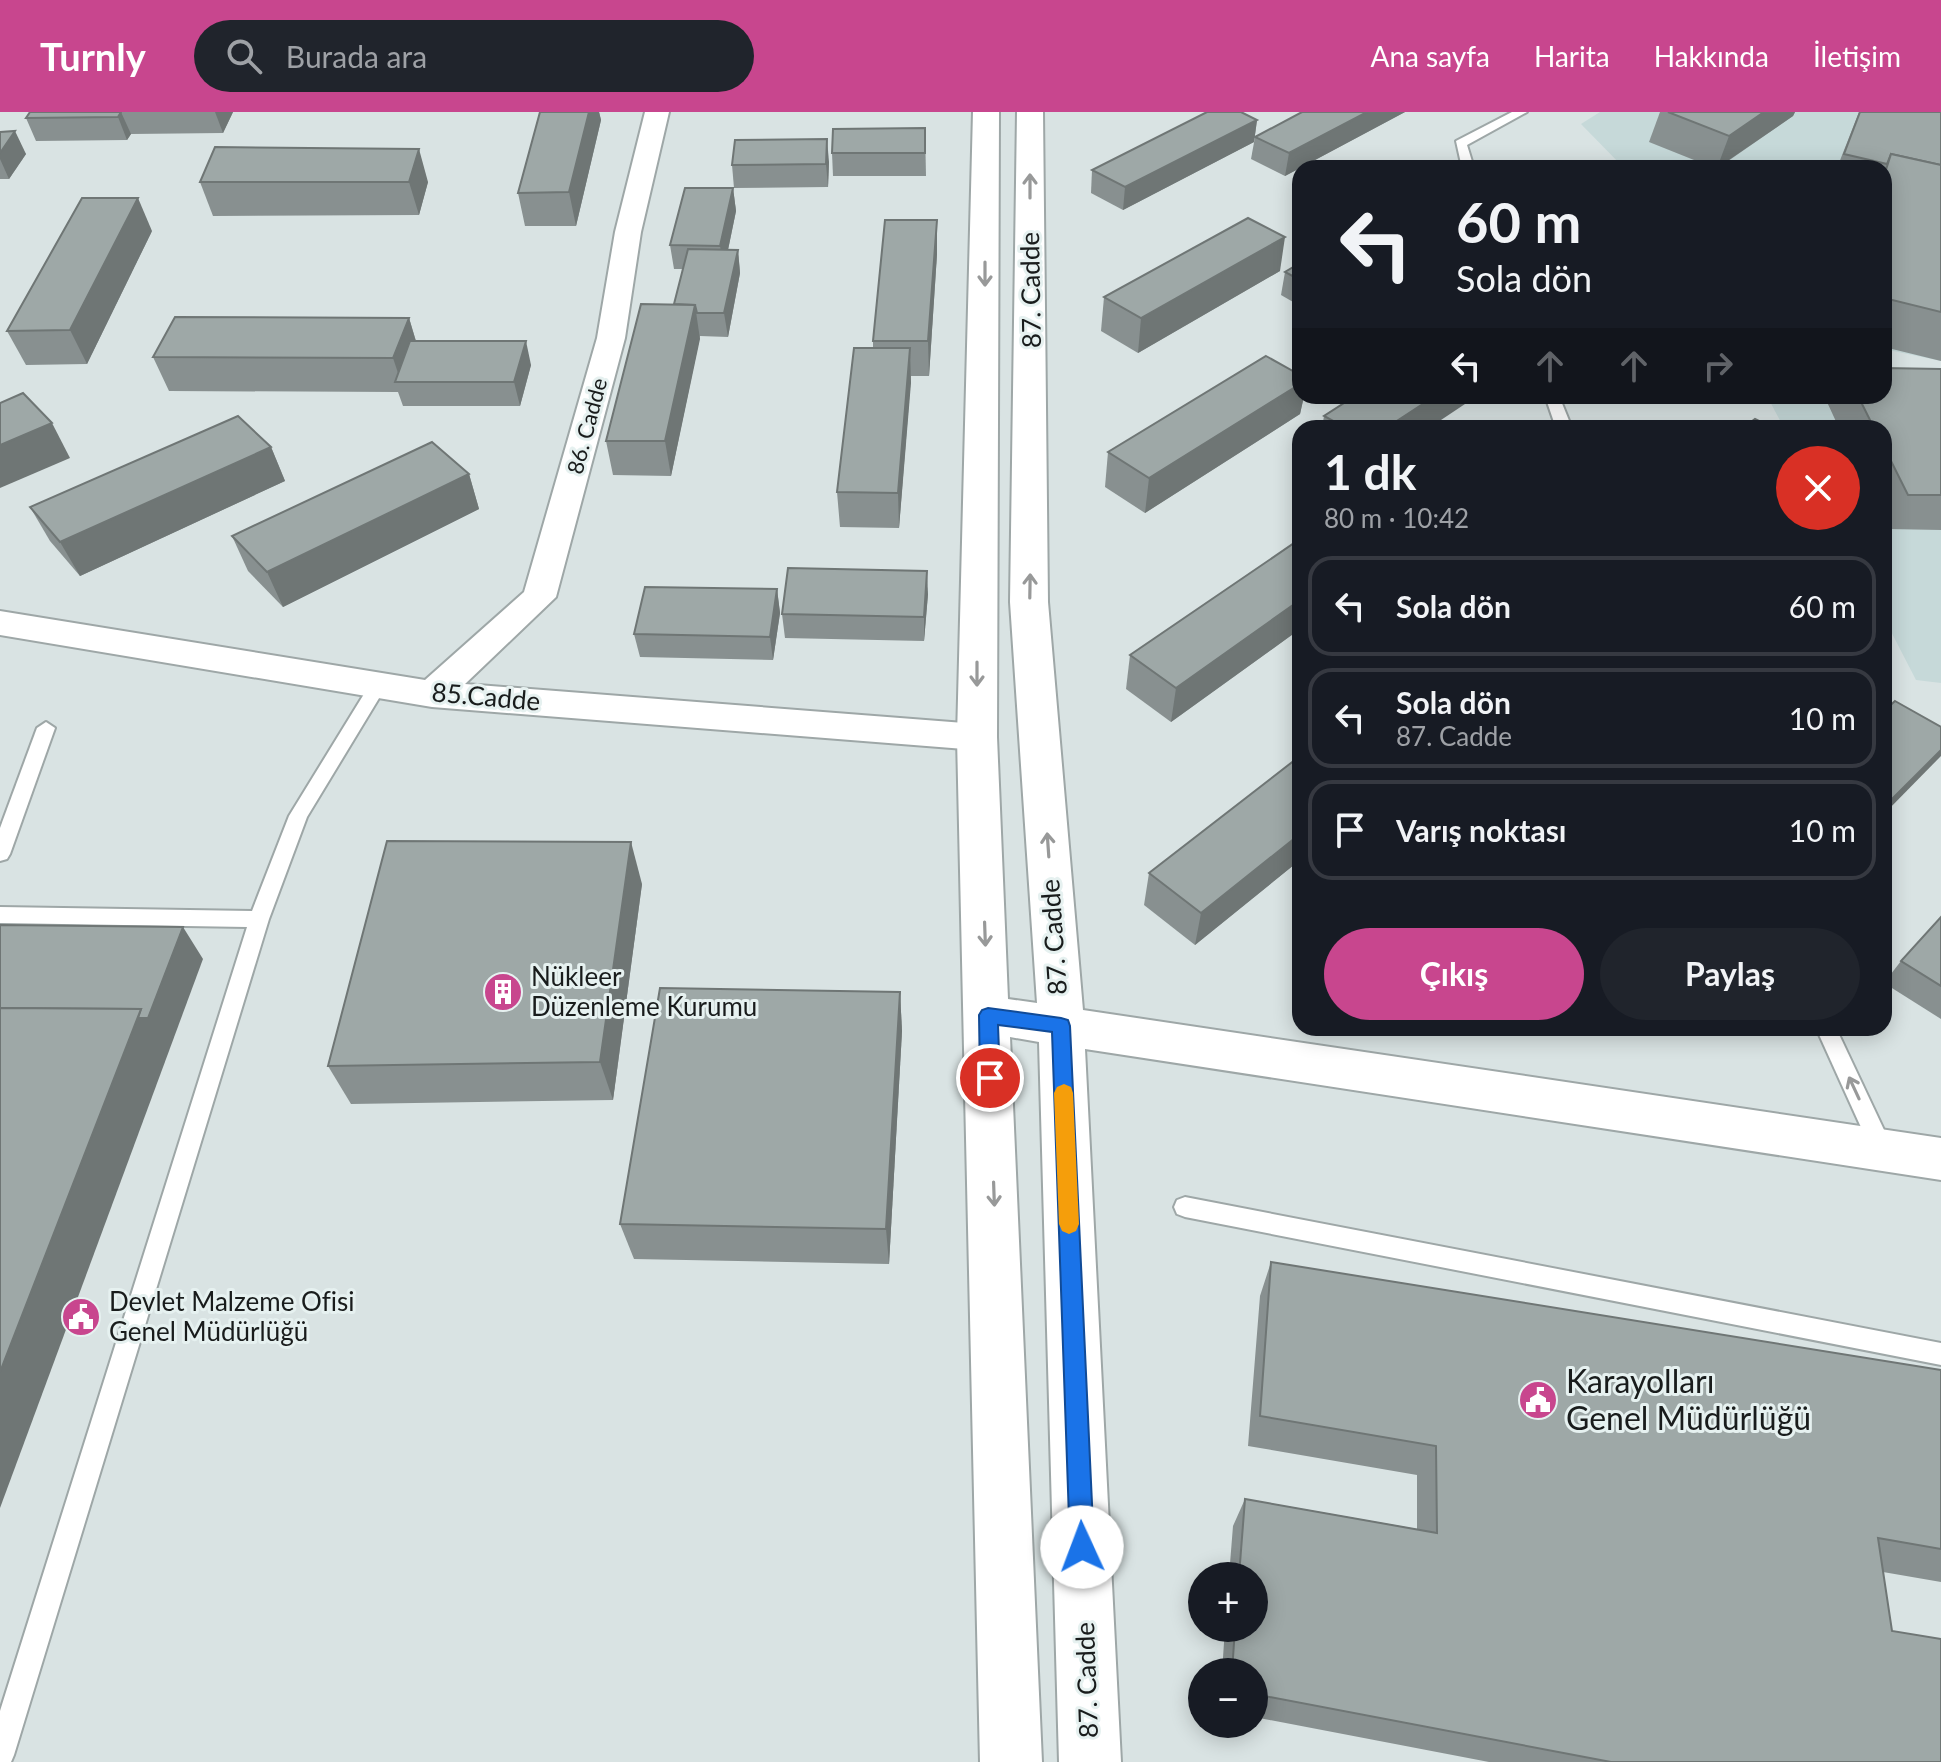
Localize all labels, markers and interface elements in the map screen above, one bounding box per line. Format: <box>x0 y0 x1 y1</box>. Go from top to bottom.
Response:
search box <box>194 20 754 92</box>
text: Turnly <box>40 33 146 79</box>
icon: search <box>222 34 266 78</box>
text: Burada ara <box>286 38 427 74</box>
text: Ana sayfa <box>1371 39 1490 73</box>
text: Harita <box>1534 39 1610 73</box>
text: Hakkında <box>1654 39 1769 73</box>
text: İletişim <box>1813 39 1901 73</box>
one-way arrow <box>1022 173 1038 200</box>
text: 60 m <box>1456 188 1581 255</box>
icon: left <box>1324 192 1428 296</box>
street label: 87. Cadde <box>1013 232 1047 348</box>
text: Sola dön <box>1456 256 1592 300</box>
one-way arrow <box>977 260 993 287</box>
icon: left <box>1444 344 1488 388</box>
icon: ahead <box>1528 344 1572 388</box>
icon: ahead <box>1612 344 1656 388</box>
icon: right <box>1696 344 1740 388</box>
street label: 86. Cadde <box>561 375 612 477</box>
text: 1 dk <box>1324 443 1416 500</box>
button: close <box>1776 446 1860 530</box>
text: 80 m · 10:42 <box>1324 502 1469 534</box>
one-way arrow <box>1022 573 1037 600</box>
icon: left <box>1328 584 1372 628</box>
text: Sola dön <box>1396 588 1511 624</box>
text: 60 m <box>1789 588 1856 624</box>
one-way arrow <box>969 660 985 687</box>
street label: 85.Cadde <box>430 675 542 717</box>
text: Sola dön <box>1396 684 1511 720</box>
icon: left <box>1328 696 1372 740</box>
text: 10 m <box>1789 700 1856 736</box>
text: 87. Cadde <box>1396 720 1512 752</box>
icon: arrive <box>1328 808 1372 852</box>
text: Varış noktası <box>1396 812 1567 848</box>
text: 10 m <box>1789 812 1856 848</box>
one-way arrow <box>1040 832 1055 859</box>
street label: 87. Cadde <box>1033 878 1073 996</box>
one-way arrow <box>977 920 992 947</box>
button: Çıkış <box>1324 928 1584 1020</box>
button: Paylaş <box>1600 928 1860 1020</box>
place label: Nükleer Düzenleme Kurumu <box>531 960 757 1022</box>
building icon: Nükleer Düzenleme Kurumu <box>482 971 524 1013</box>
pin <box>956 1044 1024 1112</box>
icon: arrive <box>968 1056 1012 1100</box>
one-way arrow <box>1846 1077 1861 1101</box>
one-way arrow <box>986 1180 1001 1207</box>
place label: Devlet Malzeme Ofisi Genel Müdürlüğü <box>109 1285 355 1347</box>
public building icon: Devlet Malzeme Ofisi Genel Müdürlüğü <box>60 1296 102 1338</box>
place label: Karayolları Genel Müdürlüğü <box>1566 1361 1811 1437</box>
public building icon: Karayolları Genel Müdürlüğü <box>1517 1379 1559 1421</box>
position arrow <box>1040 1505 1124 1589</box>
map controls <box>1188 1562 1268 1738</box>
button: + <box>1188 1562 1268 1642</box>
street label: 87. Cadde <box>1068 1621 1104 1739</box>
button: − <box>1188 1658 1268 1738</box>

